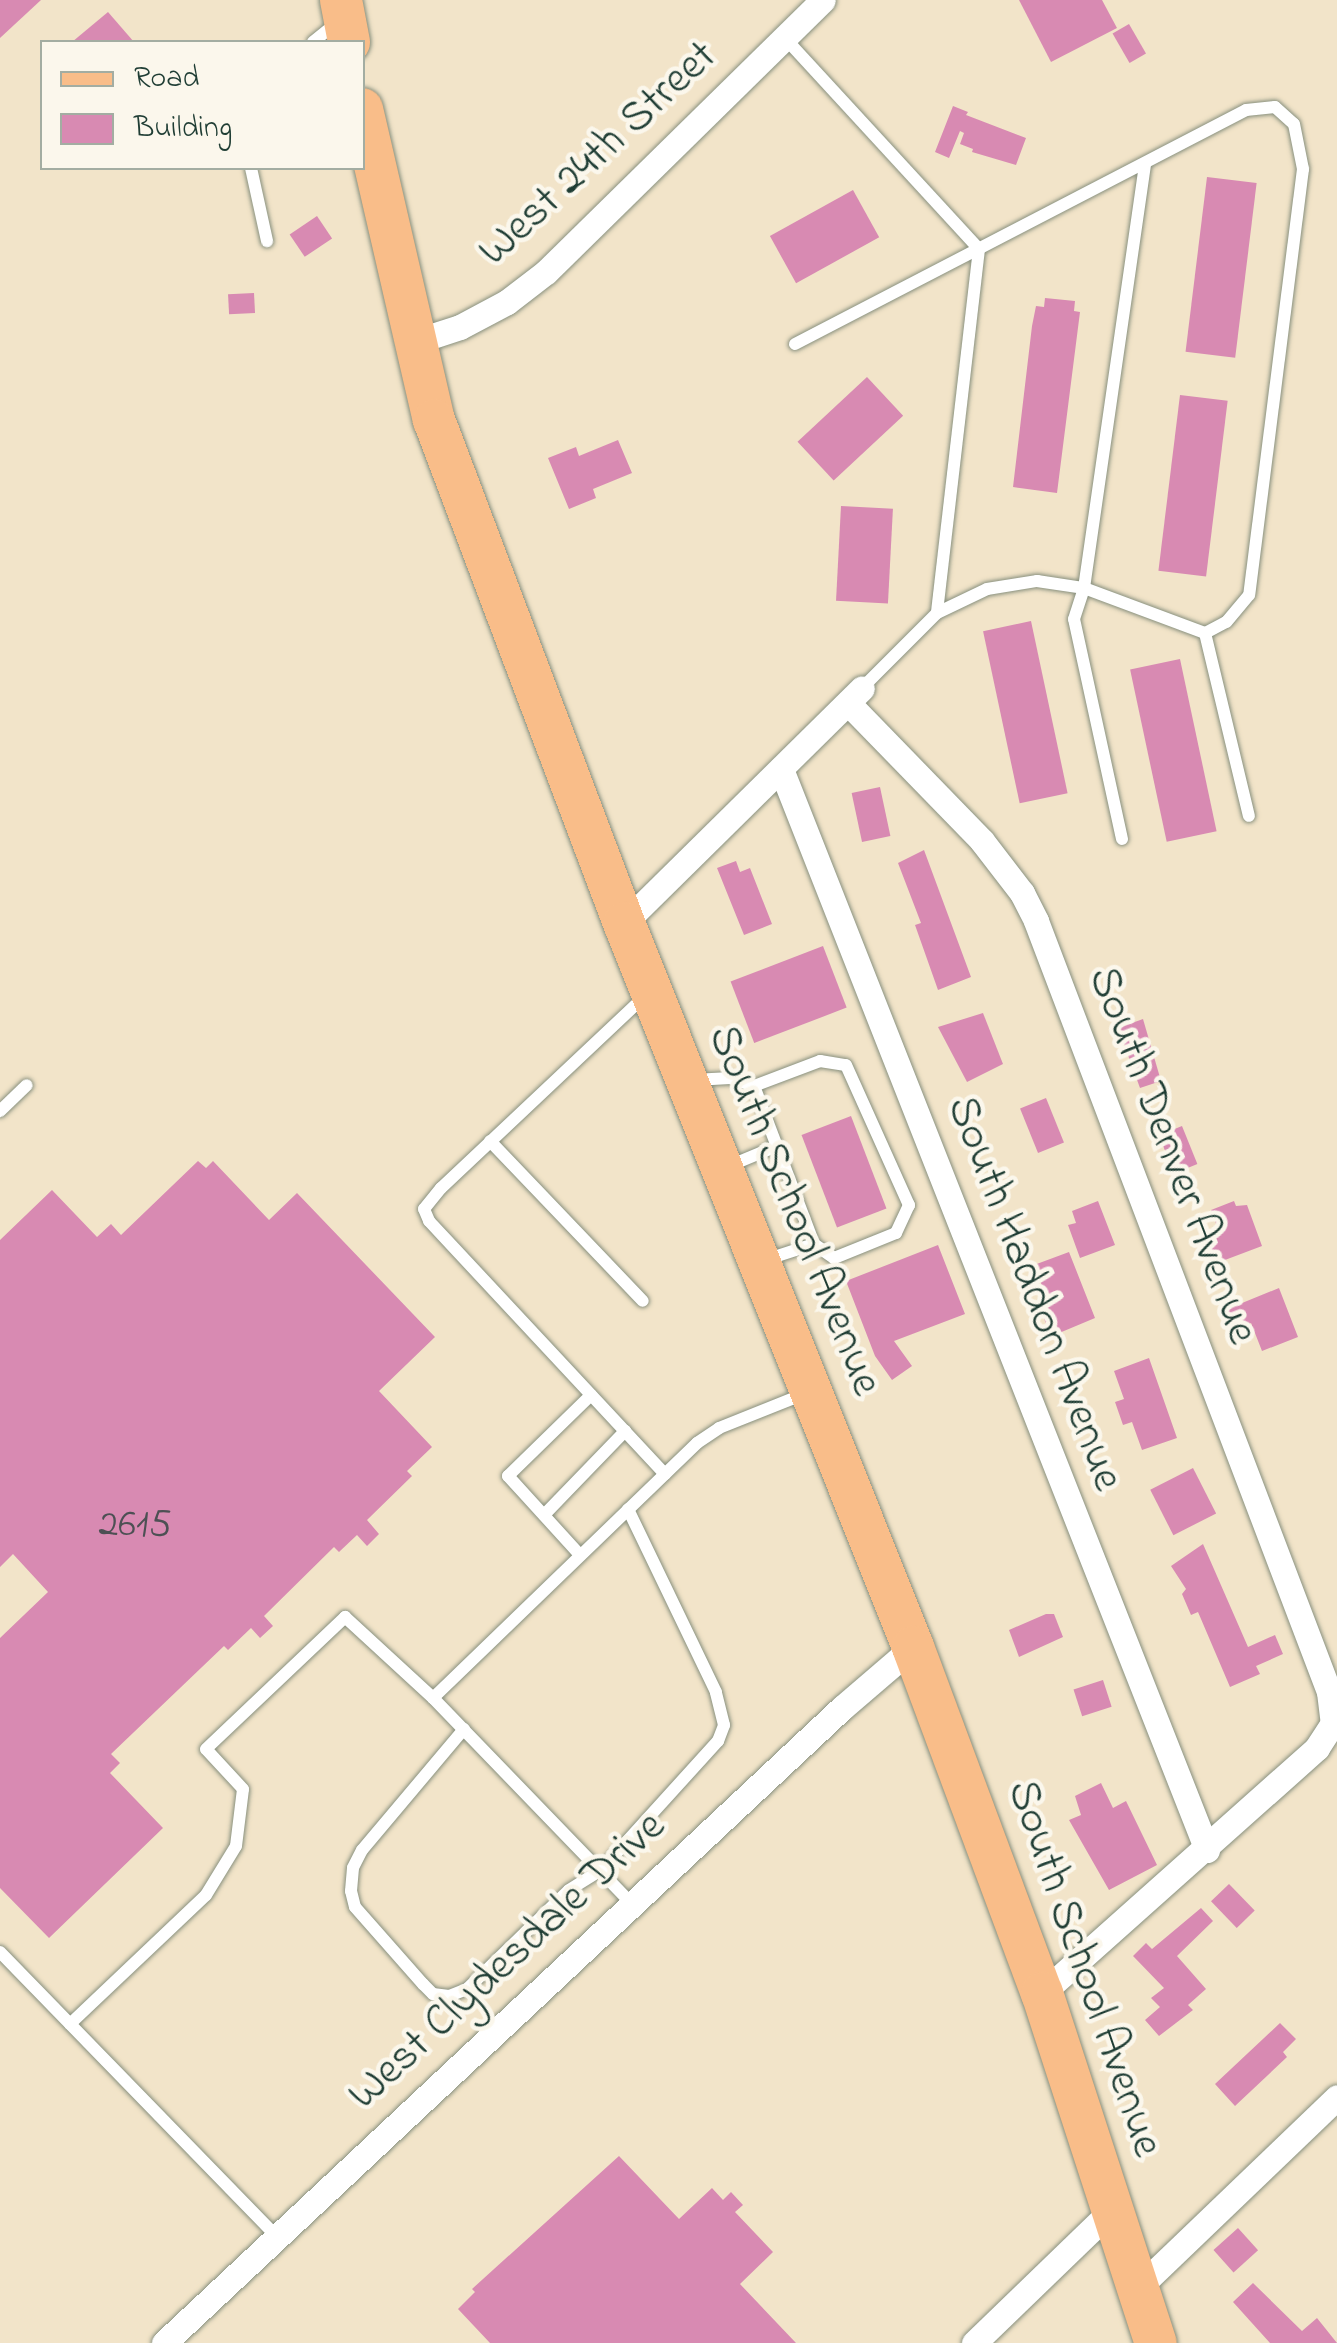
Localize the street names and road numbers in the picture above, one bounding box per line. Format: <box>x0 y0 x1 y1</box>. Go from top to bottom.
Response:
street label: West 24th Street <box>469 31 729 279</box>
street label: South Denver Avenue <box>1074 960 1268 1352</box>
street label: South School Avenue <box>694 1018 892 1404</box>
street label: South Haddon Avenue <box>933 1089 1133 1499</box>
street label: South School Avenue <box>993 1774 1173 2164</box>
street label: West Clydesdale Drive <box>338 1801 678 2123</box>

